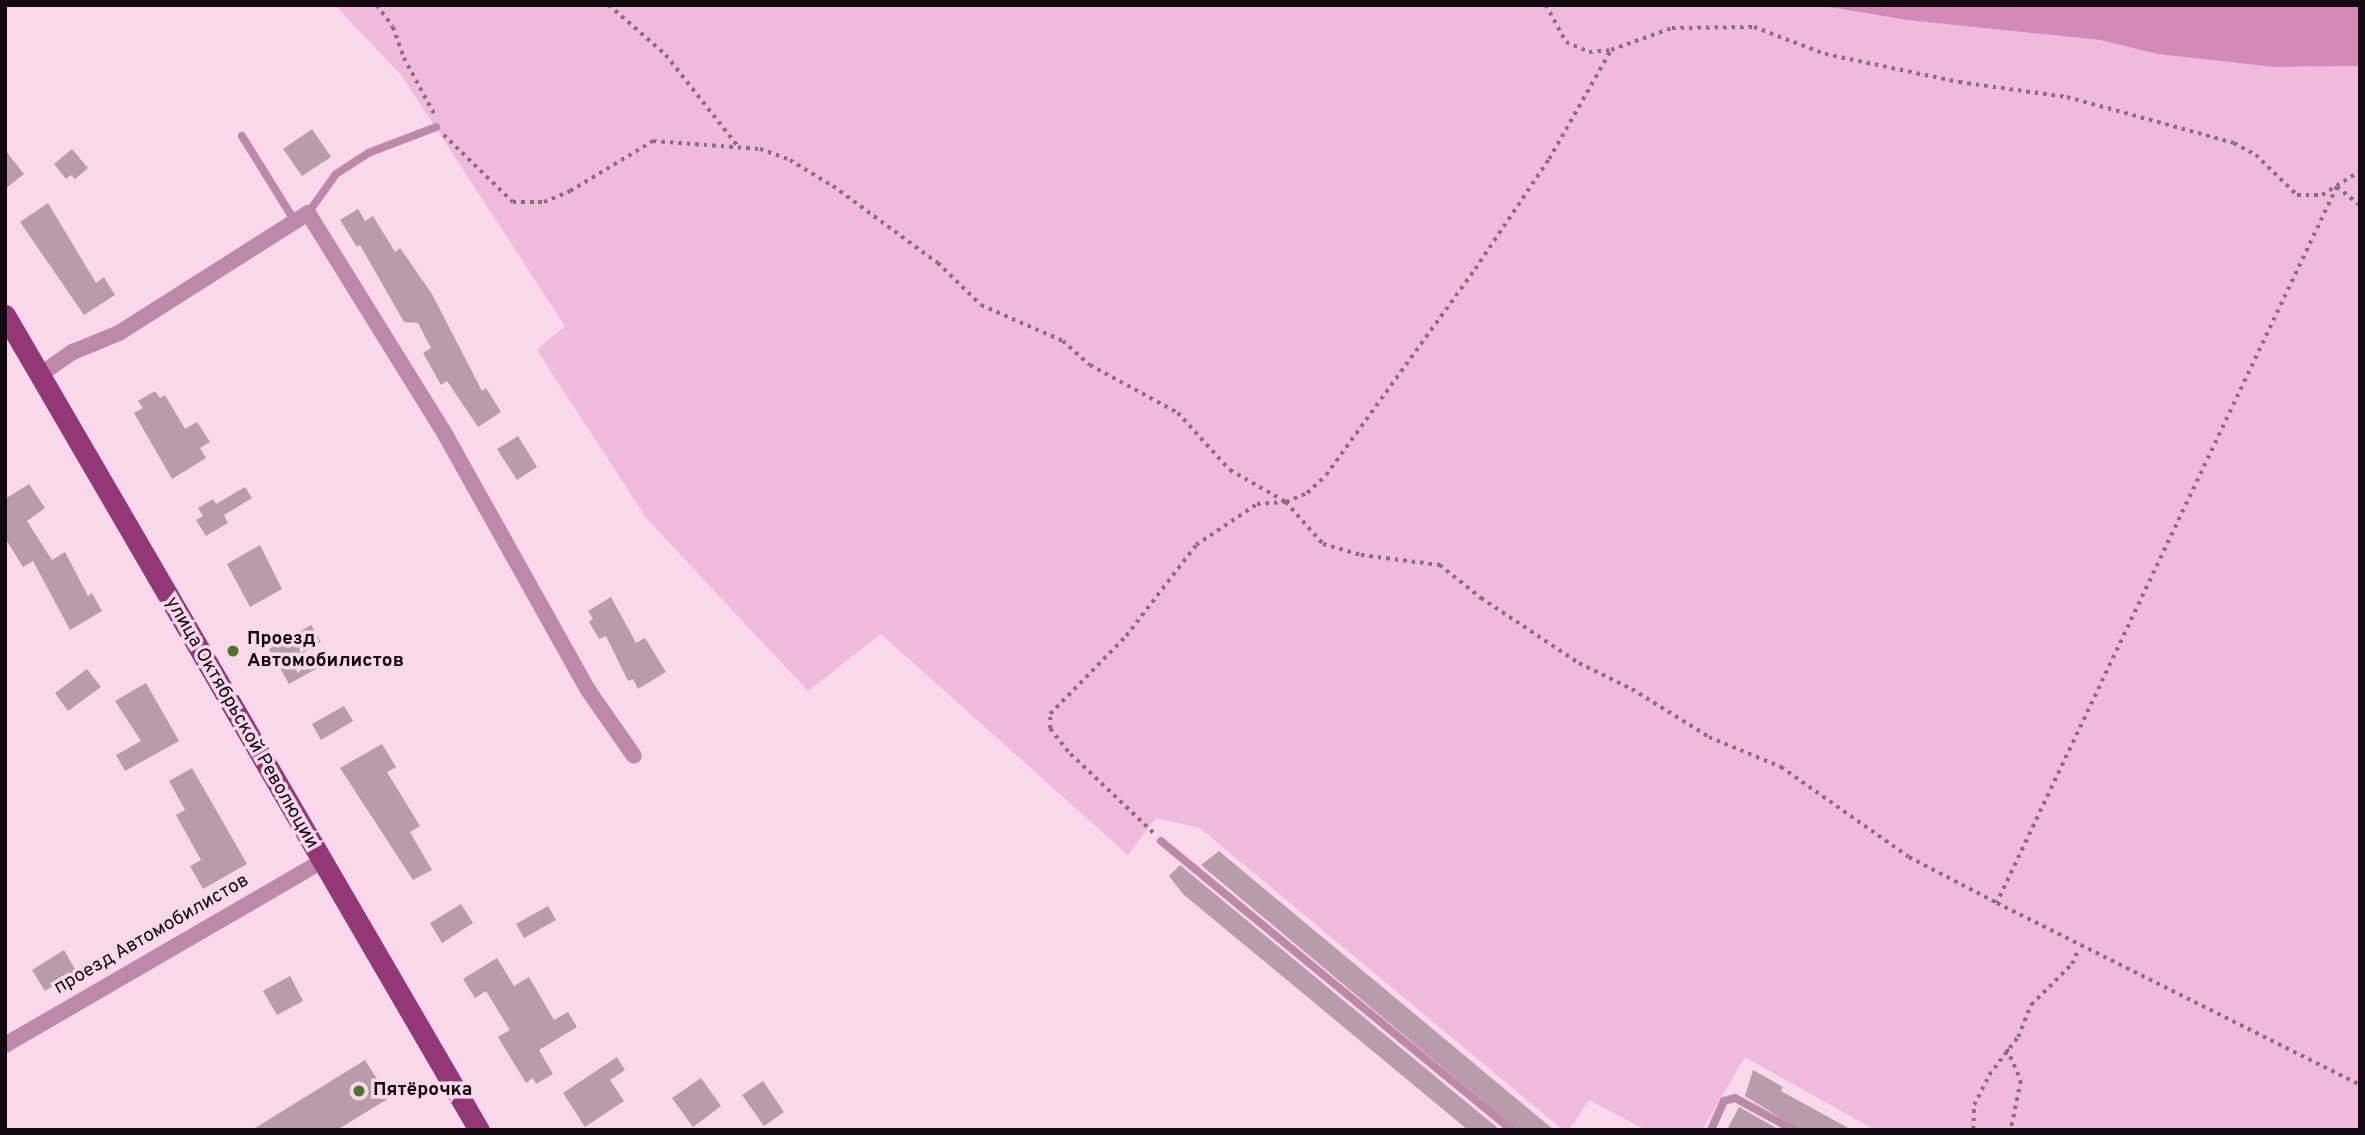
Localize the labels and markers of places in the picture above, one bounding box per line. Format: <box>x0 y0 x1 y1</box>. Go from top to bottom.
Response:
place label: Проезд Автомобилистов <box>247 629 404 673</box>
marker: Проезд Автомобилистов <box>225 643 241 659</box>
place label: Пятёрочка <box>373 1080 472 1102</box>
marker: Пятёрочка <box>351 1083 367 1099</box>

